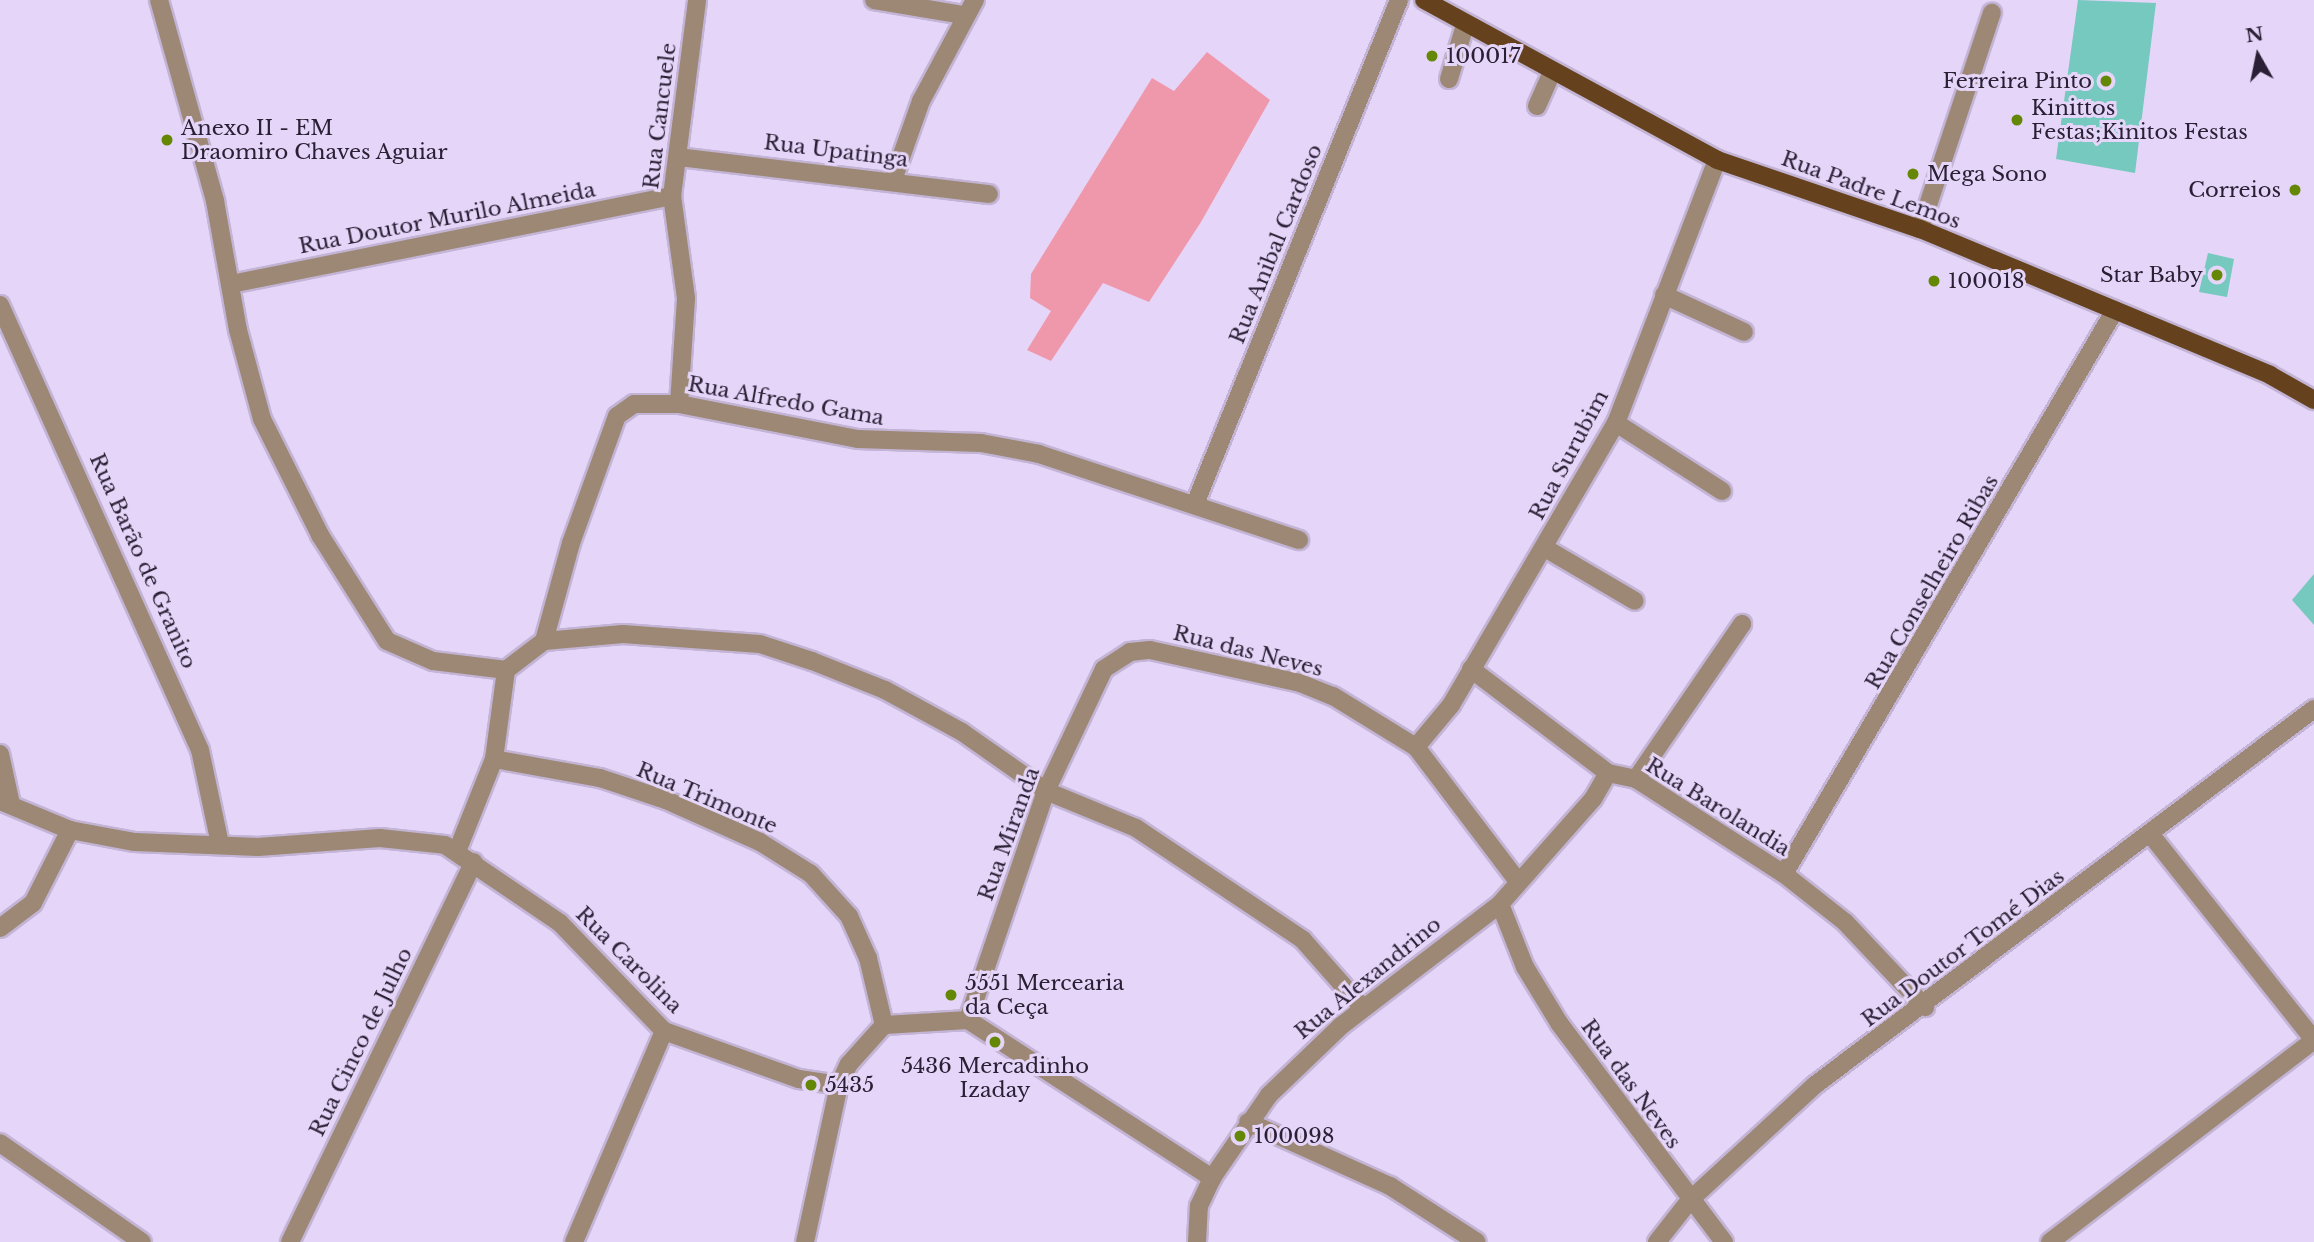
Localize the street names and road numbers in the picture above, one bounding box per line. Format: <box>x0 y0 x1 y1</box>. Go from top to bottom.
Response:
street label: Rua Cancuele <box>639 41 681 191</box>
street label: Rua Upatinga <box>762 130 910 172</box>
street label: Rua Anibal Cardoso <box>1224 140 1328 348</box>
street label: Rua Padre Lemos <box>1778 146 1964 234</box>
street label: Rua Doutor Murilo Almeida <box>296 177 598 259</box>
street label: Rua Alfredo Gama <box>685 371 887 431</box>
street label: Rua Surubim <box>1524 386 1614 524</box>
street label: Rua Barão de Granito <box>84 449 202 673</box>
street label: Rua Conselheiro Ribas <box>1860 470 2004 694</box>
street label: Rua das Neves <box>1170 620 1326 682</box>
street label: Rua Barolandia <box>1641 752 1795 862</box>
street label: Rua Trimonte <box>632 757 782 839</box>
street label: Rua Miranda <box>973 764 1045 904</box>
street label: Rua Doutor Tomé Dias <box>1856 863 2070 1033</box>
street label: Rua Carolina <box>570 901 688 1019</box>
street label: Rua Alexandrino <box>1289 911 1447 1045</box>
street label: Rua Cinco de Julho <box>304 943 418 1141</box>
street label: Rua das Neves <box>1576 1014 1686 1154</box>

